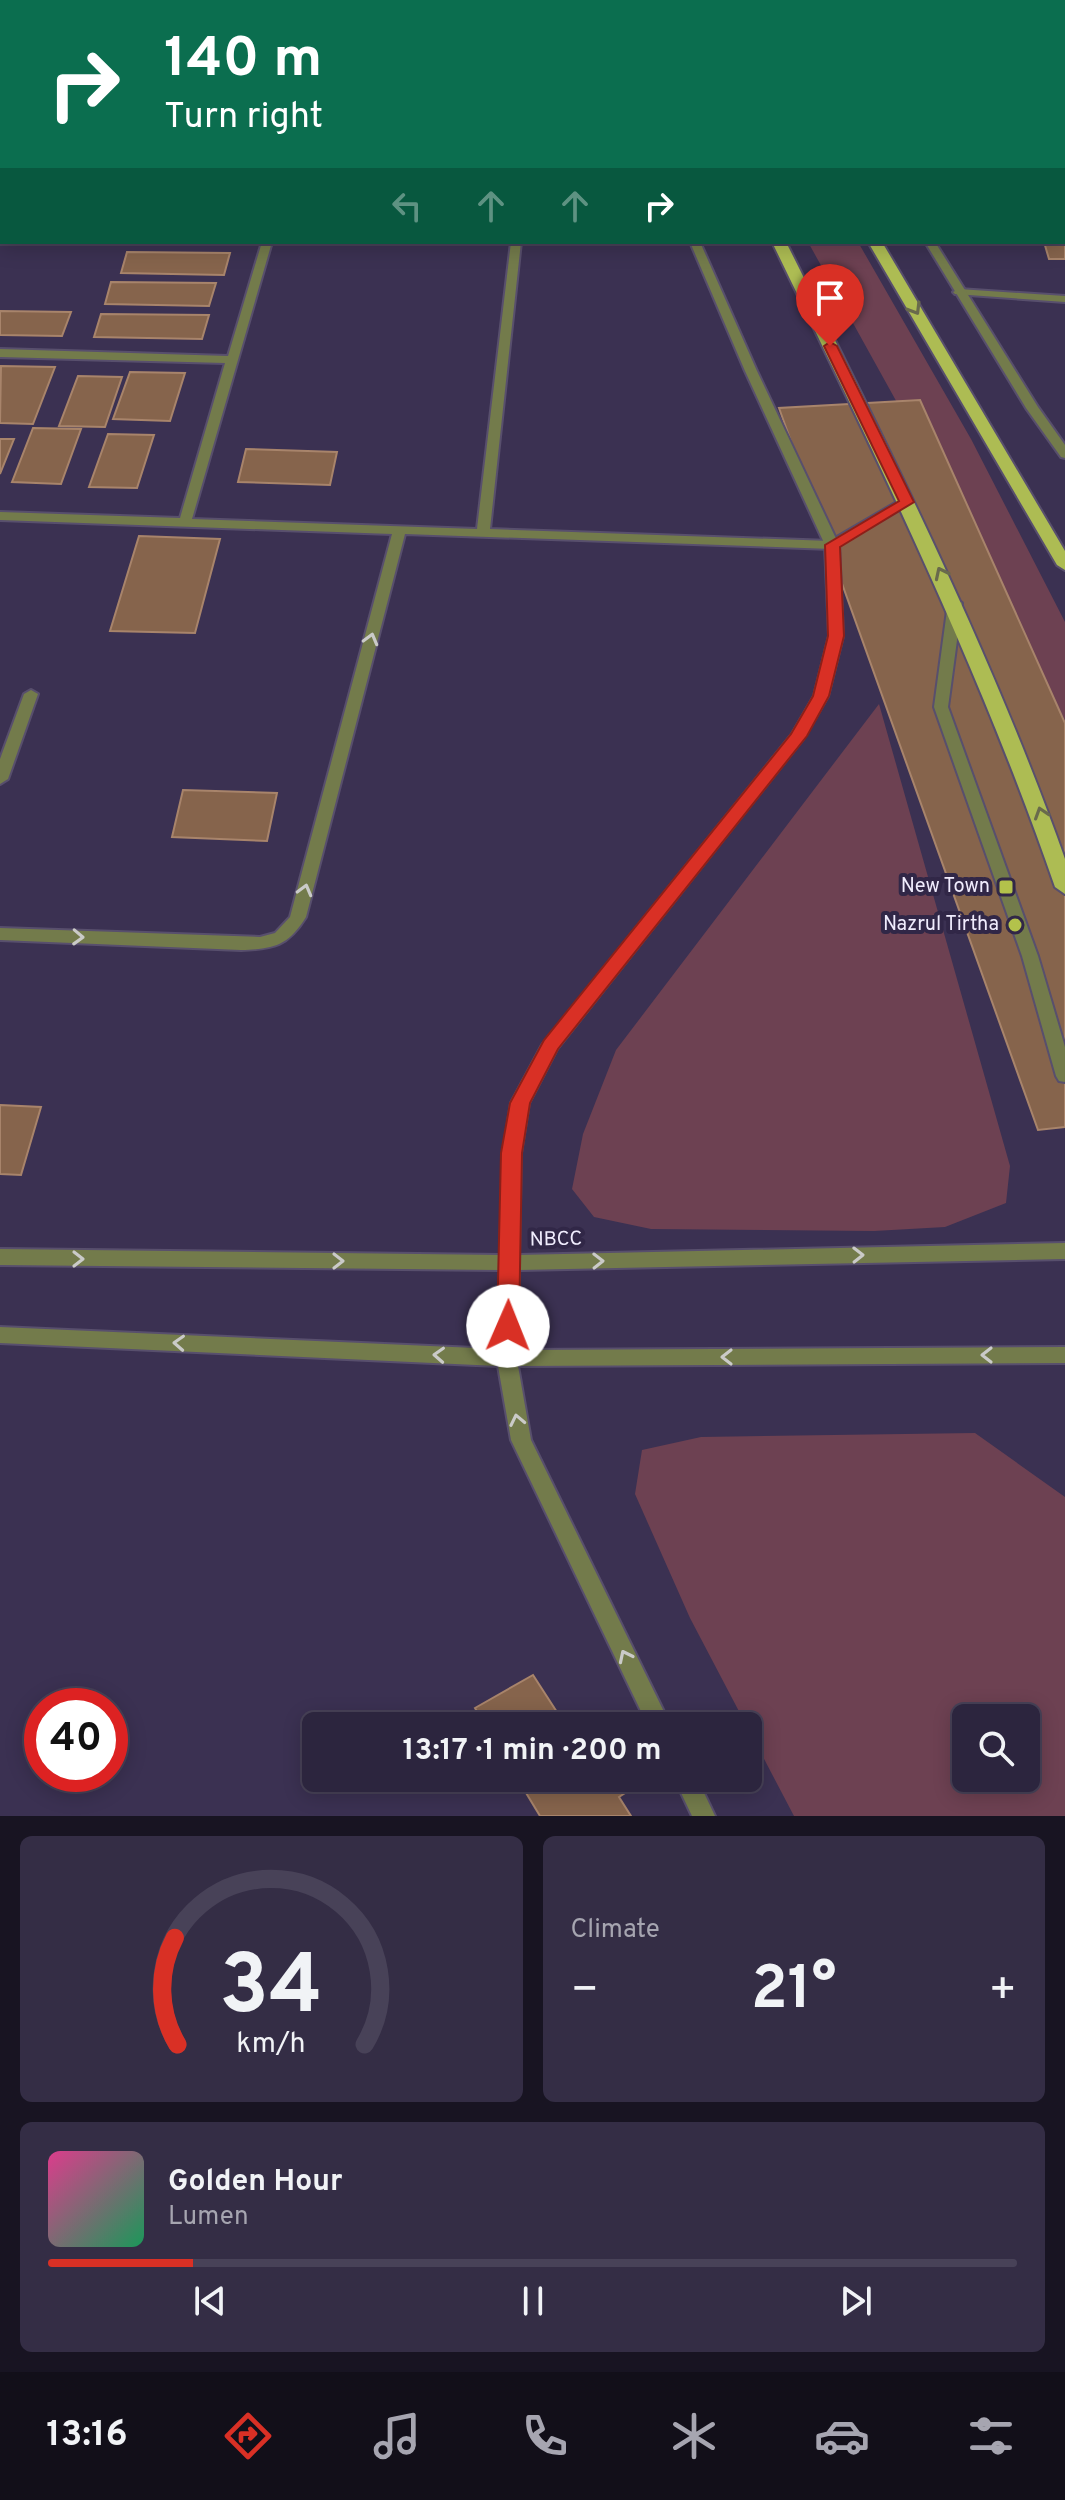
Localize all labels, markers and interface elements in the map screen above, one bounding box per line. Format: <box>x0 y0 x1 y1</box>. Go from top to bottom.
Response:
text: 140 m <box>164 26 322 96</box>
icon: right <box>32 32 136 136</box>
text: Turn right <box>164 95 323 141</box>
icon: left <box>385 184 429 228</box>
icon: ahead <box>469 184 513 228</box>
icon: ahead <box>553 184 597 228</box>
icon: right <box>637 184 681 228</box>
pin <box>796 264 864 346</box>
icon: arrive <box>808 276 852 320</box>
one-way arrow <box>905 300 921 315</box>
one-way arrow <box>935 567 951 582</box>
one-way arrow <box>362 632 379 646</box>
one-way arrow <box>1034 807 1050 821</box>
place label: New Town <box>901 874 990 900</box>
marker: New Town <box>997 878 1015 896</box>
one-way arrow <box>295 883 312 897</box>
place label: Nazrul Tirtha <box>883 912 999 938</box>
marker: Nazrul Tirtha <box>1006 916 1024 934</box>
one-way arrow <box>72 929 85 946</box>
street label: NBCC <box>529 1227 583 1253</box>
one-way arrow <box>852 1247 865 1264</box>
one-way arrow <box>72 1250 85 1268</box>
one-way arrow <box>332 1252 345 1270</box>
one-way arrow <box>592 1252 605 1270</box>
position arrow <box>466 1284 550 1368</box>
one-way arrow <box>172 1335 185 1352</box>
one-way arrow <box>432 1346 445 1363</box>
one-way arrow <box>980 1346 993 1364</box>
one-way arrow <box>720 1348 733 1366</box>
one-way arrow <box>509 1414 526 1427</box>
one-way arrow <box>619 1650 635 1664</box>
speed limit sign: 40 <box>24 1688 128 1792</box>
map controls <box>952 1704 1040 1792</box>
button: search <box>952 1704 1040 1792</box>
text: 13:17 · 1 min · 200 m <box>402 1733 662 1770</box>
text: Climate <box>571 1914 660 1947</box>
text: 34 <box>220 1938 323 2043</box>
text: 21° <box>751 1954 837 2030</box>
text: − <box>571 1964 599 2020</box>
text: + <box>989 1964 1017 2020</box>
text: km/h <box>237 2027 306 2063</box>
text: Golden Hour <box>168 2164 342 2201</box>
text: Lumen <box>168 2201 249 2234</box>
icon: previous <box>188 2279 232 2323</box>
icon: pause <box>511 2279 555 2323</box>
icon: next <box>834 2279 878 2323</box>
icon: directions <box>220 2408 276 2464</box>
icon: music <box>369 2408 425 2464</box>
icon: phone <box>517 2408 573 2464</box>
icon: climate <box>666 2408 722 2464</box>
icon: car <box>814 2408 870 2464</box>
icon: filters <box>963 2408 1019 2464</box>
text: 13:16 <box>46 2413 128 2459</box>

